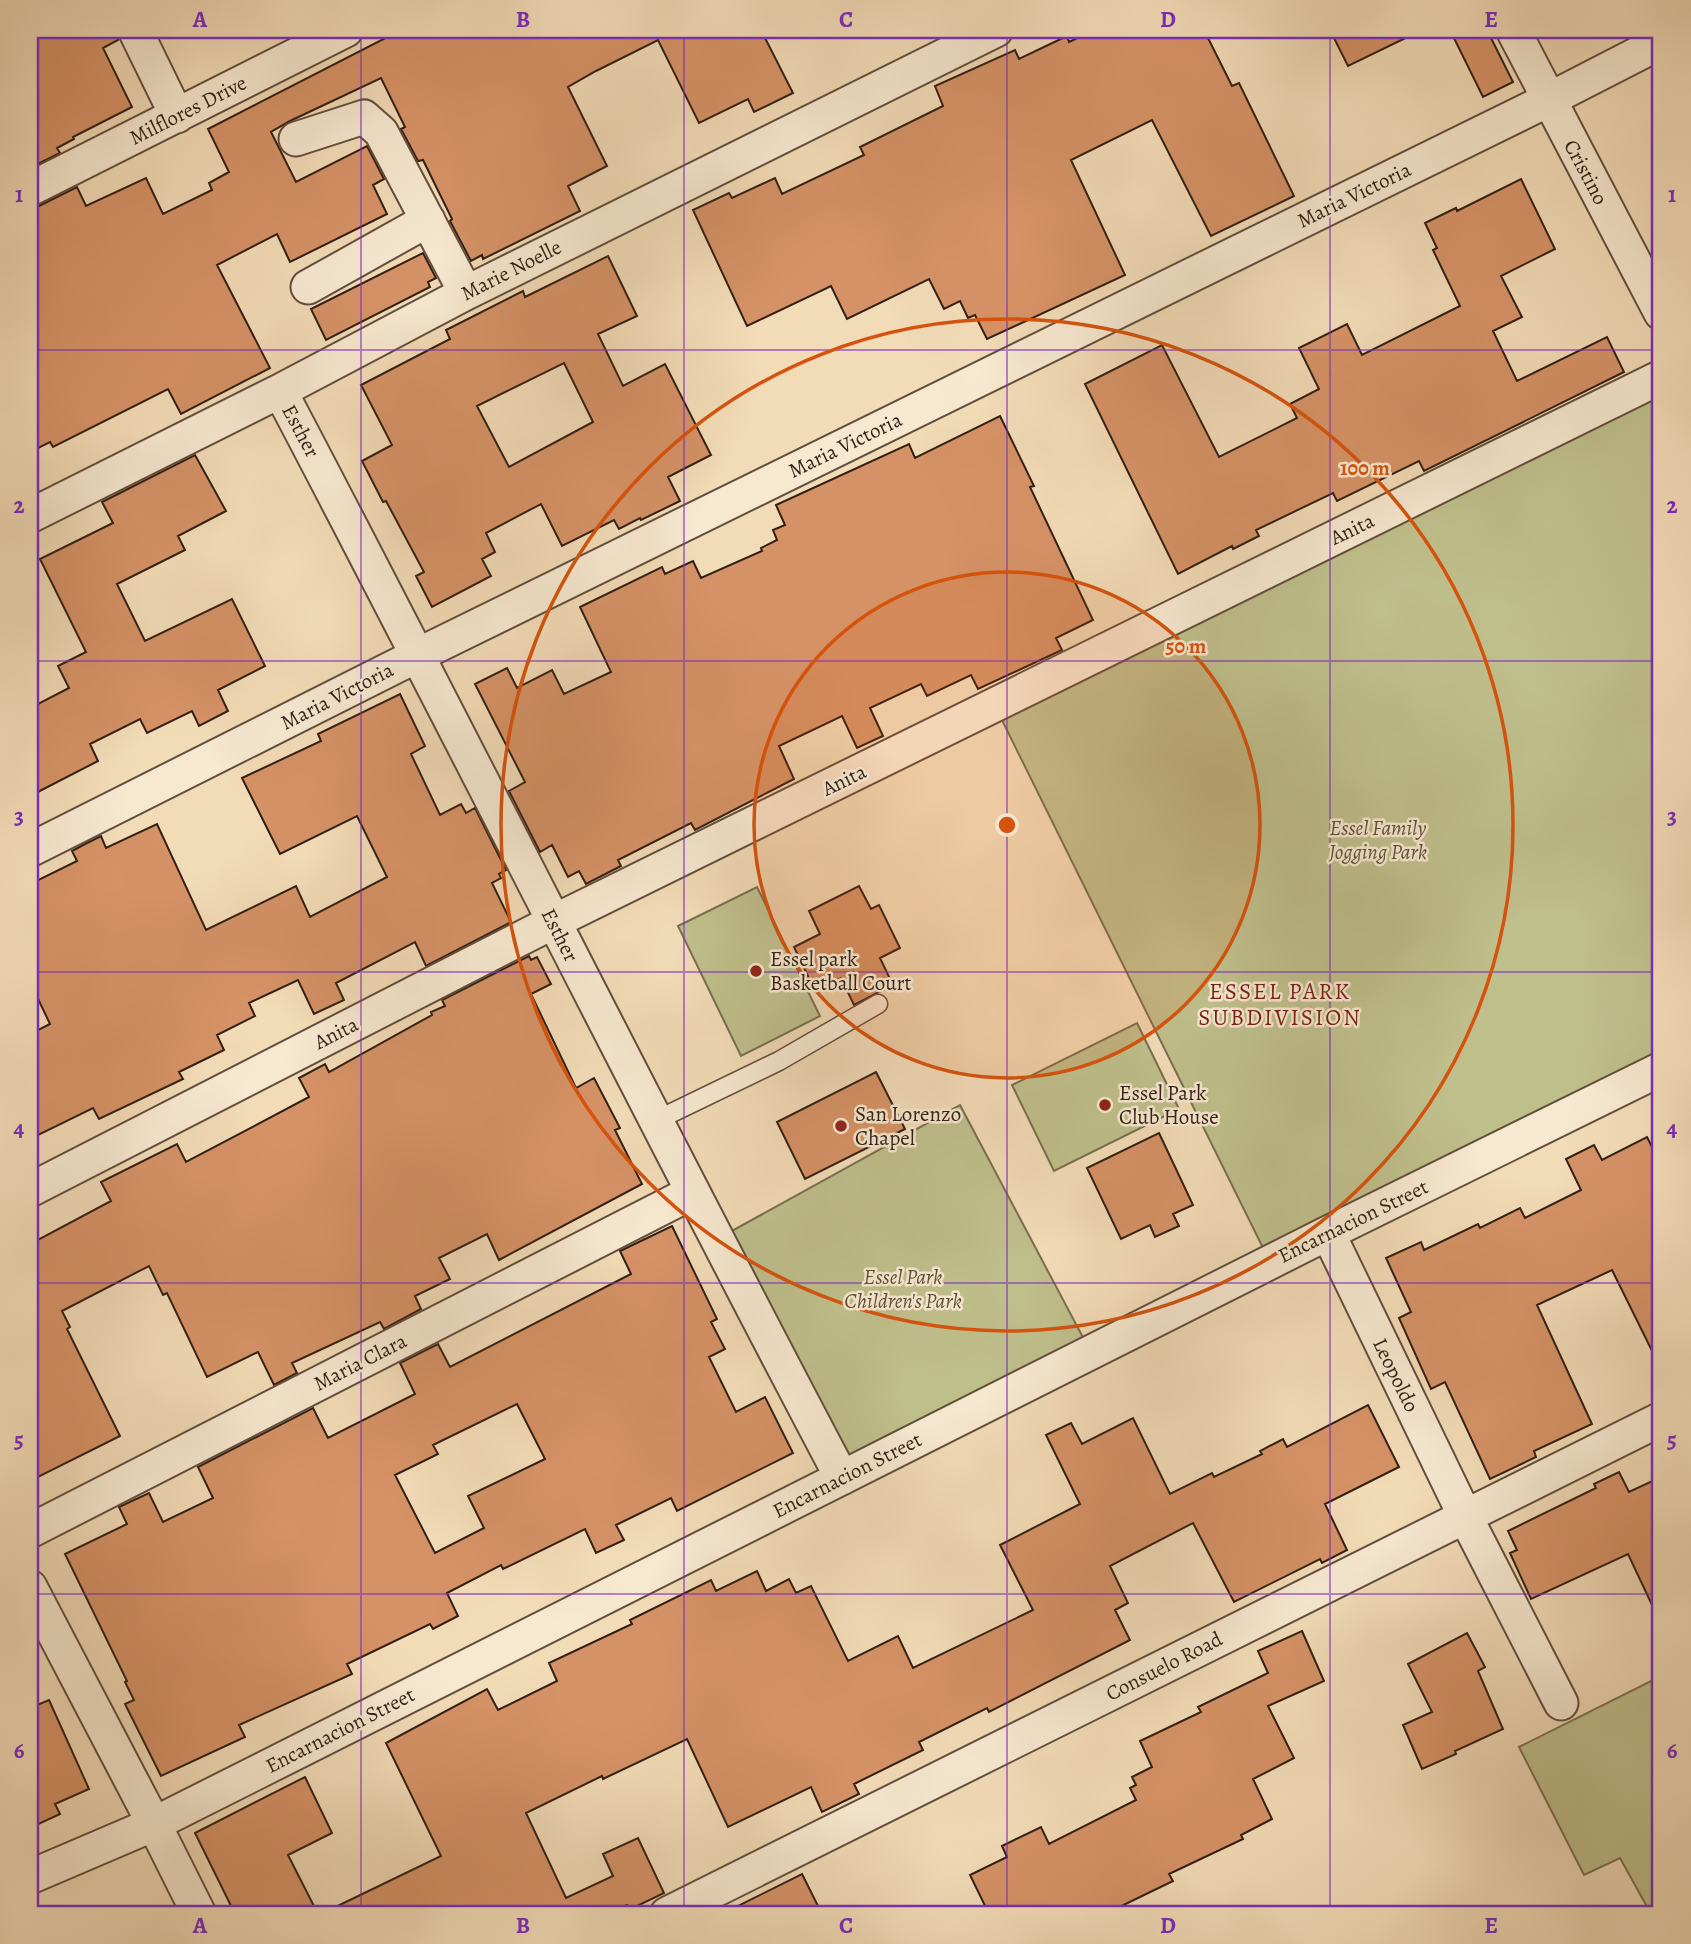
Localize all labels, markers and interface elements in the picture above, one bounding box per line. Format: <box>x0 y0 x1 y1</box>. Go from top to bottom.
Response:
text: A <box>192 4 208 35</box>
text: B <box>516 4 530 35</box>
text: C <box>839 4 853 35</box>
text: D <box>1160 4 1176 35</box>
text: E <box>1484 4 1498 35</box>
street label: Milflores Drive <box>125 68 251 152</box>
street label: Cristino <box>1557 135 1615 209</box>
street label: Maria Victoria <box>1292 155 1416 235</box>
text: 1 <box>15 179 23 210</box>
text: 1 <box>1668 179 1676 210</box>
street label: Marie Noelle <box>456 233 566 307</box>
street label: Esther <box>275 400 327 462</box>
street label: Maria Victoria <box>783 405 907 485</box>
text: 100 m <box>1340 454 1390 482</box>
text: 2 <box>13 490 25 521</box>
text: 2 <box>1666 490 1678 521</box>
street label: Anita <box>1324 506 1379 552</box>
text: 50 m <box>1166 632 1207 660</box>
street label: Maria Victoria <box>276 655 398 736</box>
street label: Anita <box>816 757 871 803</box>
text: 3 <box>14 801 24 832</box>
text: 3 <box>1667 801 1677 832</box>
centre of rings <box>995 813 1019 837</box>
park label: Essel Family Jogging Park <box>1328 814 1427 866</box>
street label: Esther <box>535 903 585 967</box>
place label: Essel park Basketball Court <box>770 945 912 997</box>
marker: Essel park Basketball Court <box>748 963 764 979</box>
district label: ESSEL PARK SUBDIVISION <box>1198 976 1362 1033</box>
street label: Anita <box>308 1010 363 1056</box>
place label: Essel Park Club House <box>1119 1079 1219 1131</box>
marker: Essel Park Club House <box>1097 1097 1113 1113</box>
place label: San Lorenzo Chapel <box>855 1100 961 1152</box>
text: 4 <box>14 1113 25 1144</box>
text: 4 <box>1667 1113 1678 1144</box>
marker: San Lorenzo Chapel <box>833 1118 849 1134</box>
street label: Encarnacion Street <box>1273 1173 1433 1269</box>
park label: Essel Park Children's Park <box>844 1263 962 1315</box>
street label: Maria Clara <box>309 1327 412 1397</box>
street label: Leopoldo <box>1366 1333 1426 1417</box>
text: 5 <box>14 1424 24 1455</box>
text: 5 <box>1667 1424 1677 1455</box>
street label: Encarnacion Street <box>768 1425 926 1525</box>
street label: Consuelo Road <box>1101 1624 1228 1707</box>
street label: Encarnacion Street <box>261 1680 419 1780</box>
text: 6 <box>14 1735 25 1766</box>
text: 6 <box>1667 1735 1678 1766</box>
text: A <box>192 1910 208 1941</box>
text: B <box>516 1910 530 1941</box>
text: C <box>839 1910 853 1941</box>
text: D <box>1160 1910 1176 1941</box>
text: E <box>1484 1910 1498 1941</box>

